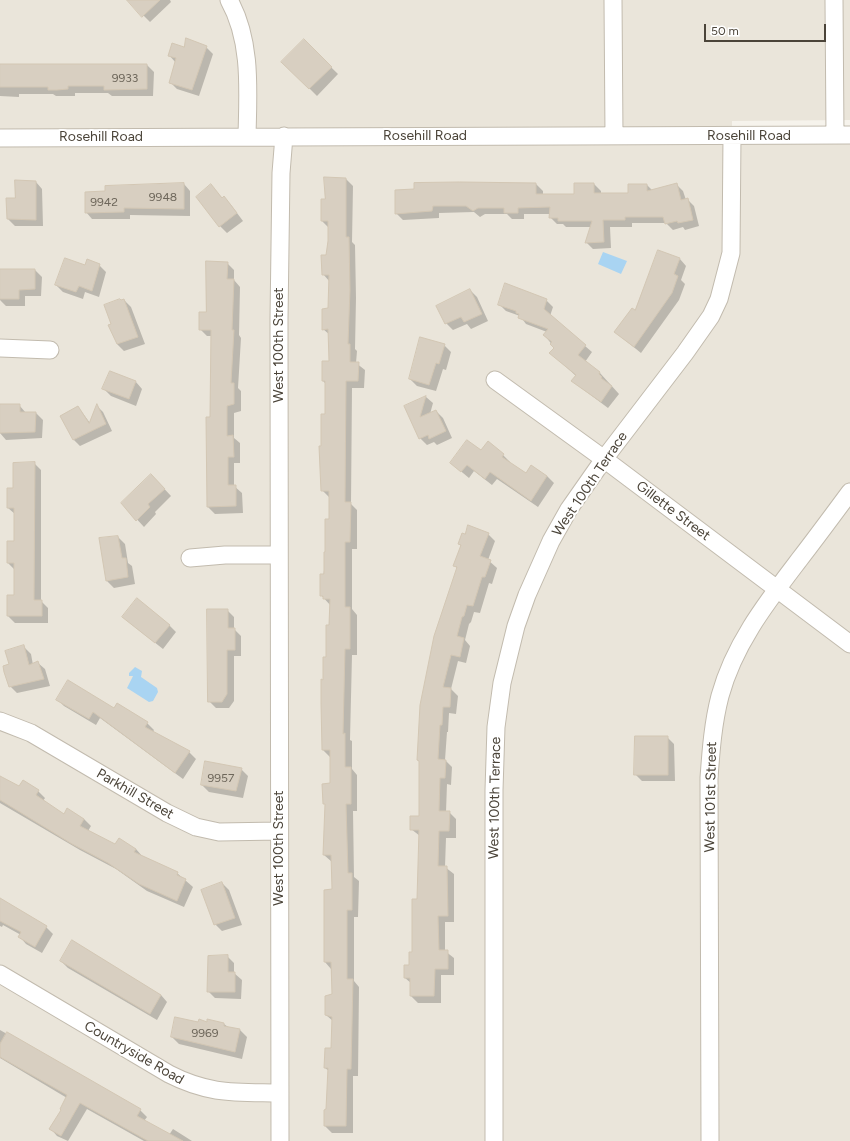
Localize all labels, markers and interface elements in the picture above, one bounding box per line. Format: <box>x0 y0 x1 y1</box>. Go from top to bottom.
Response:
scale bar <box>706 16 828 42</box>
text: 50 m <box>711 24 739 38</box>
house number: 9933 <box>112 71 138 85</box>
street label: Rosehill Road <box>383 128 467 144</box>
street label: Rosehill Road <box>707 128 791 144</box>
street label: Rosehill Road <box>59 129 143 145</box>
house number: 9948 <box>149 190 177 204</box>
house number: 9942 <box>90 195 118 209</box>
street label: West 100th Street <box>271 287 287 403</box>
street label: West 100th Terrace <box>549 429 631 539</box>
street label: Gillette Street <box>633 478 713 544</box>
street label: West 100th Terrace <box>486 737 504 859</box>
street label: West 101st Street <box>702 741 720 853</box>
street label: Parkhill Street <box>93 765 177 823</box>
house number: 9957 <box>208 771 234 785</box>
street label: West 100th Street <box>271 790 287 906</box>
street label: Countryside Road <box>81 1018 187 1088</box>
house number: 9969 <box>191 1026 219 1040</box>

